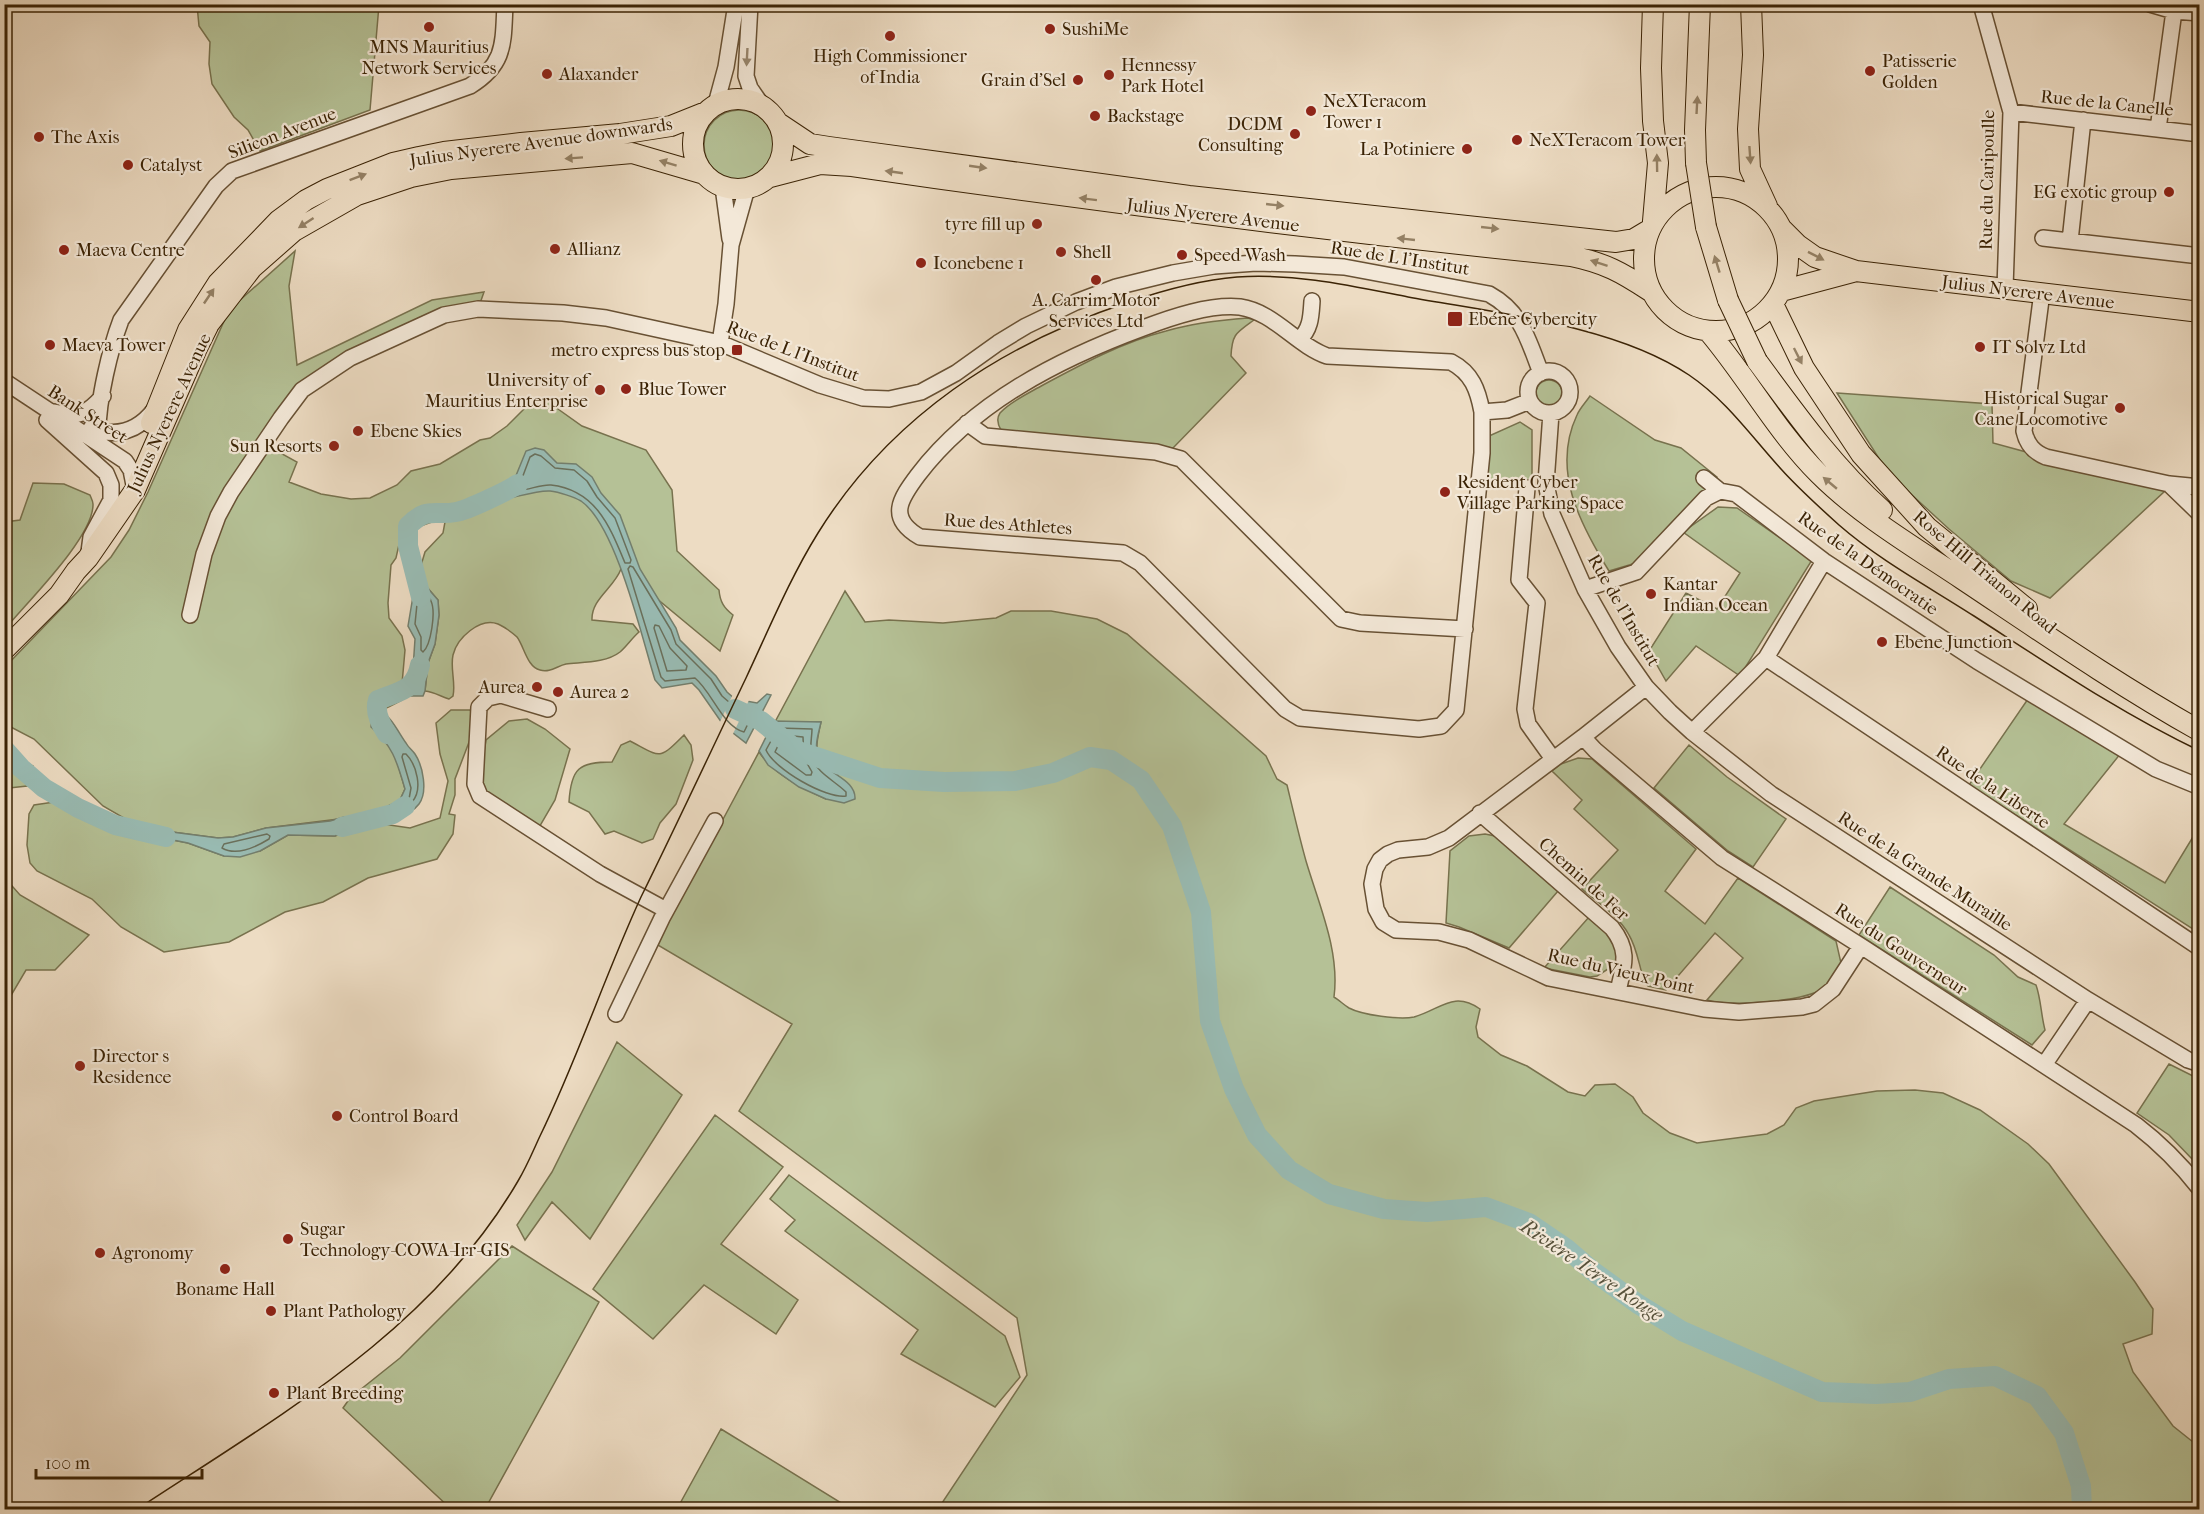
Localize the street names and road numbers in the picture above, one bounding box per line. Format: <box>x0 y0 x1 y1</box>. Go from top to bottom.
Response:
street label: Rue de la Canelle <box>2039 86 2175 121</box>
street label: Silicon Avenue <box>225 103 339 164</box>
street label: Rue du Caripoulle <box>1976 109 1999 250</box>
street label: Julius Nyerere Avenue downwards <box>406 114 674 172</box>
street label: Julius Nyerere Avenue <box>1123 194 1301 237</box>
street label: Rue de L l'Institut <box>1329 237 1471 280</box>
street label: Julius Nyerere Avenue <box>1938 271 2116 314</box>
street label: Rue de L l'Institut <box>723 316 863 387</box>
street label: Julius Nyerere Avenue <box>122 330 216 498</box>
street label: Bank Street <box>44 381 132 448</box>
street label: Rose Hill Trianon Road <box>1909 506 2061 639</box>
street label: Rue de la Démocratie <box>1794 507 1942 620</box>
street label: Rue des Athletes <box>943 510 1073 539</box>
street label: Rue de l'Institut <box>1583 551 1664 670</box>
street label: Rue de la Liberte <box>1932 742 2054 833</box>
street label: Rue de la Grande Muraille <box>1834 807 2016 936</box>
street label: Chemin de Fer <box>1534 833 1633 926</box>
street label: Rue du Gouverneur <box>1831 899 1971 1000</box>
street label: Rue du Vieux Point <box>1545 944 1697 999</box>

